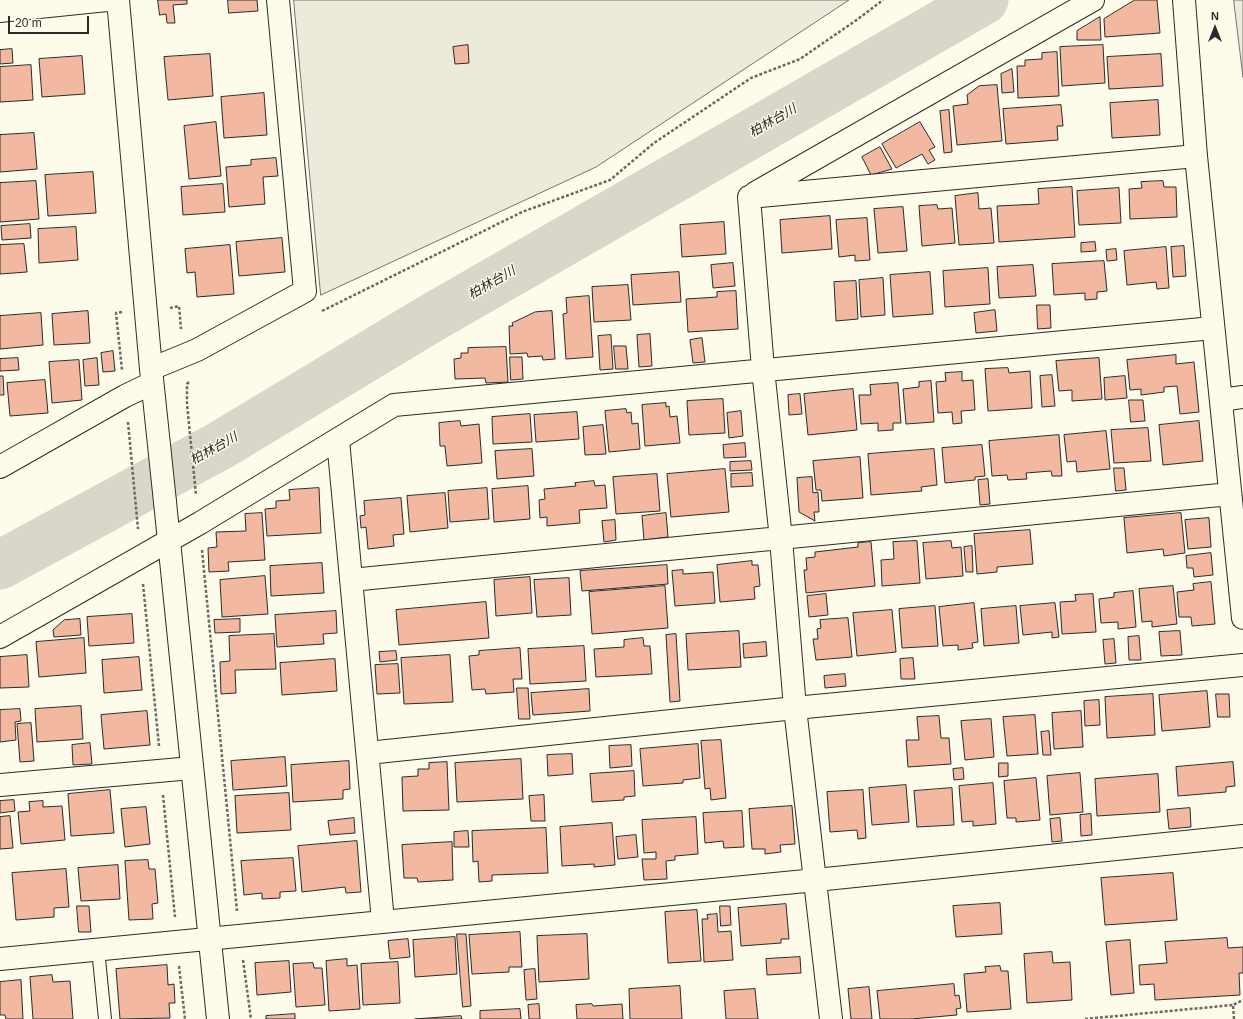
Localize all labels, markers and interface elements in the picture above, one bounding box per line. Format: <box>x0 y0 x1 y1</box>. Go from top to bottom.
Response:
scale bar <box>10 8 91 34</box>
north arrow <box>1195 8 1235 48</box>
text: N <box>1211 10 1219 22</box>
text: 20 m <box>15 16 42 30</box>
water label: 柏林台川 <box>747 101 799 141</box>
water label: 柏林台川 <box>466 263 518 303</box>
water label: 柏林台川 <box>187 430 241 468</box>

